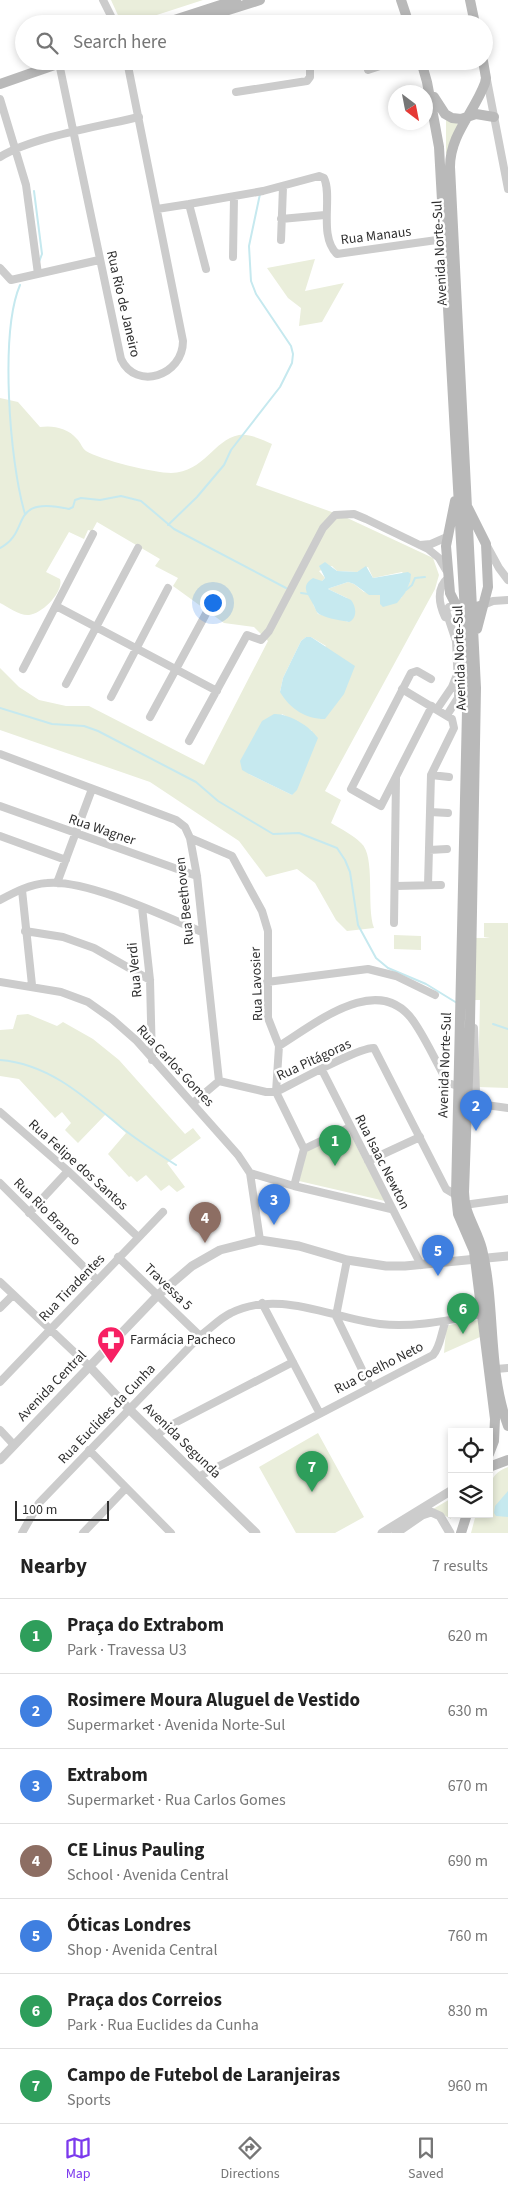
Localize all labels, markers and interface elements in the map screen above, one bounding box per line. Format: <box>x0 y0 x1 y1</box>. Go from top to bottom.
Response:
search box <box>15 15 493 70</box>
icon: search <box>33 29 61 57</box>
text: Search here <box>73 29 167 56</box>
north arrow <box>388 85 433 130</box>
street label: Avenida Norte-Sul <box>427 199 453 306</box>
street label: Rua Manaus <box>340 222 413 250</box>
street label: Rua Rio de Janeiro <box>101 249 145 359</box>
your location <box>200 590 226 616</box>
street label: Avenida Norte-Sul <box>448 604 472 711</box>
street label: Rua Wagner <box>66 809 138 851</box>
street label: Rua Beethoven <box>170 856 200 946</box>
street label: Rua Verdi <box>123 942 147 998</box>
street label: Rua Lavosier <box>246 946 268 1022</box>
street label: Avenida Norte-Sul <box>433 1011 457 1118</box>
street label: Rua Carlos Gomes <box>132 1020 218 1112</box>
street label: Rua Pitágoras <box>273 1034 355 1086</box>
pin: 2 <box>460 1090 492 1131</box>
street label: Rua Isaac Newton <box>349 1111 415 1213</box>
street label: Rua Felipe dos Santos <box>24 1115 132 1215</box>
pin: 1 <box>319 1125 351 1166</box>
street label: Rua Rio Branco <box>9 1174 85 1250</box>
pin: 3 <box>258 1184 290 1225</box>
pin: 4 <box>189 1202 221 1243</box>
pin: 5 <box>422 1235 454 1276</box>
street label: Rua Tiradentes <box>34 1249 110 1326</box>
street label: Travessa 5 <box>139 1259 197 1315</box>
pin: 6 <box>447 1293 479 1334</box>
pharmacy icon: Farmácia Pacheco <box>96 1325 126 1364</box>
place label: Farmácia Pacheco <box>130 1330 236 1350</box>
street label: Rua Coelho Neto <box>331 1337 427 1399</box>
street label: Avenida Central <box>13 1346 91 1426</box>
street label: Rua Euclides da Cunha <box>54 1359 160 1469</box>
street label: Avenida Segunda <box>139 1399 225 1483</box>
map controls <box>448 1428 493 1518</box>
button: locate <box>448 1428 493 1473</box>
pin: 7 <box>296 1451 328 1492</box>
button: layers <box>448 1473 493 1518</box>
scale bar <box>15 1498 109 1521</box>
text: 100 m <box>22 1500 57 1520</box>
text: Nearby <box>20 1551 87 1581</box>
text: 7 results <box>432 1555 488 1577</box>
text: Praça do Extrabom <box>67 1612 224 1639</box>
text: 1 <box>32 1625 40 1647</box>
text: 620 m <box>448 1625 488 1647</box>
text: Park · Travessa U3 <box>67 1639 187 1661</box>
text: Rosimere Moura Aluguel de Vestido <box>67 1687 360 1714</box>
text: 2 <box>32 1700 40 1722</box>
text: 630 m <box>448 1700 488 1722</box>
text: Supermarket · Avenida Norte-Sul <box>67 1714 285 1736</box>
text: Extrabom <box>67 1762 148 1789</box>
text: 3 <box>32 1775 40 1797</box>
text: 670 m <box>448 1775 488 1797</box>
text: Supermarket · Rua Carlos Gomes <box>67 1789 286 1811</box>
text: CE Linus Pauling <box>67 1837 204 1864</box>
text: 4 <box>32 1850 40 1872</box>
text: 690 m <box>448 1850 488 1872</box>
text: School · Avenida Central <box>67 1864 229 1886</box>
text: Óticas Londres <box>67 1912 191 1939</box>
text: 5 <box>32 1925 40 1947</box>
text: 760 m <box>448 1925 488 1947</box>
text: Shop · Avenida Central <box>67 1939 218 1961</box>
text: Praça dos Correios <box>67 1987 222 2014</box>
text: 6 <box>32 2000 40 2022</box>
text: 830 m <box>448 2000 488 2022</box>
text: Park · Rua Euclides da Cunha <box>67 2014 259 2036</box>
text: Campo de Futebol de Laranjeiras <box>67 2062 340 2089</box>
text: 7 <box>32 2075 40 2097</box>
text: 960 m <box>448 2075 488 2097</box>
text: Sports <box>67 2089 111 2111</box>
tab: Map <box>64 2134 92 2184</box>
tab: Directions <box>220 2134 280 2184</box>
tab: Saved <box>408 2134 444 2184</box>

